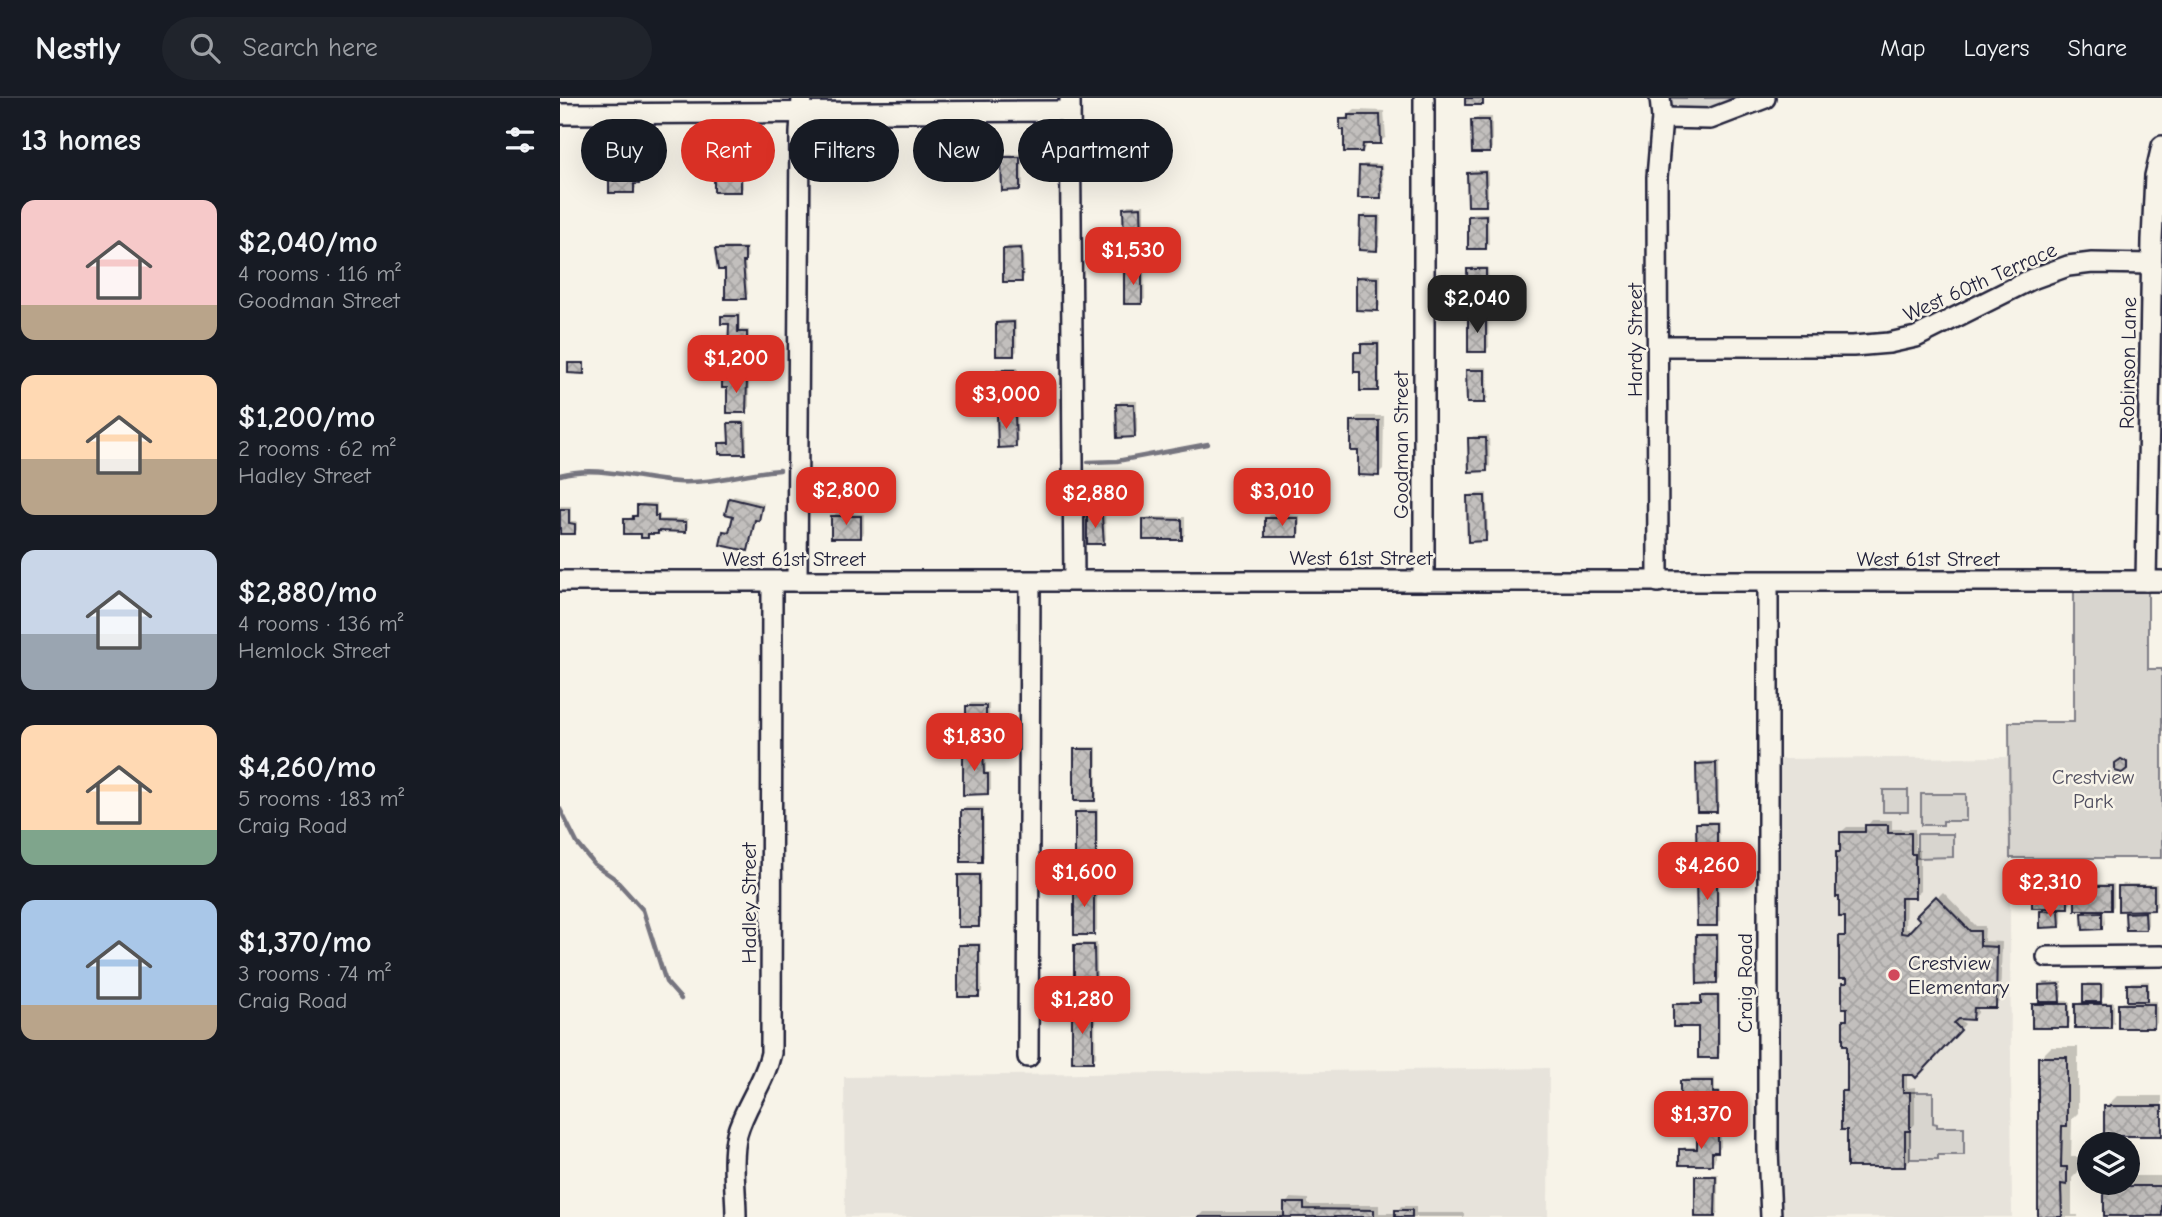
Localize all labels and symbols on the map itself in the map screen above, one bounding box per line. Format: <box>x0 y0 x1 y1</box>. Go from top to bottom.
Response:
pin: $1,530 <box>1076 228 1190 287</box>
street label: West 60th Terrace <box>1900 237 2060 327</box>
pin: $2,040 <box>1420 275 1534 335</box>
street label: Hardy Street <box>1623 282 1647 397</box>
street label: Robinson Lane <box>2115 297 2141 429</box>
pin: $1,200 <box>679 336 793 395</box>
street label: Goodman Street <box>1389 370 1413 519</box>
pin: $3,000 <box>949 372 1063 431</box>
pin: $2,800 <box>789 468 903 527</box>
pin: $3,010 <box>1225 468 1339 528</box>
pin: $2,880 <box>1038 470 1152 530</box>
street label: West 61st Street <box>1289 546 1434 570</box>
street label: West 61st Street <box>722 547 867 571</box>
street label: West 61st Street <box>1856 547 2001 571</box>
pin: $1,830 <box>917 714 1031 773</box>
park label: Crestview Park <box>2052 765 2135 813</box>
street label: Hadley Street <box>737 841 761 964</box>
pin: $4,260 <box>1650 842 1764 902</box>
pin: $1,600 <box>1027 850 1141 909</box>
pin: $2,310 <box>1993 860 2107 919</box>
street label: Craig Road <box>1733 933 1757 1033</box>
place label: Crestview Elementary <box>1908 951 2010 999</box>
marker: Crestview Elementary <box>1886 967 1902 983</box>
pin: $1,280 <box>1025 976 1139 1036</box>
pin: $1,370 <box>1644 1091 1758 1151</box>

